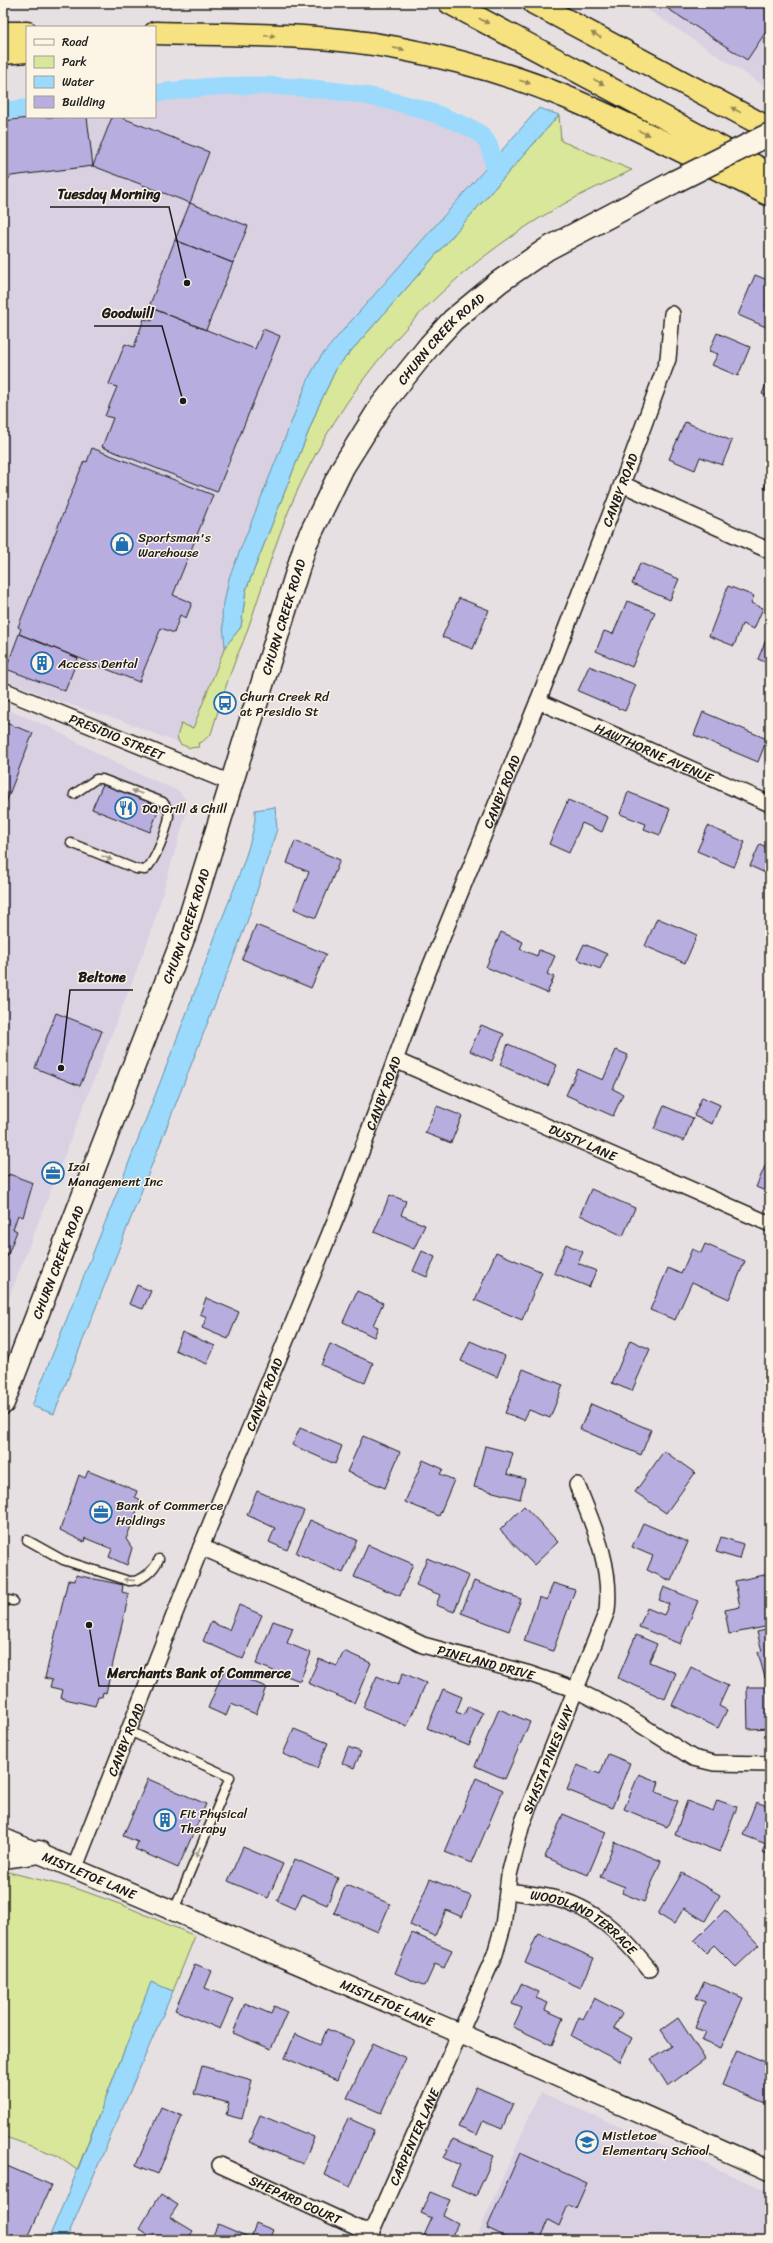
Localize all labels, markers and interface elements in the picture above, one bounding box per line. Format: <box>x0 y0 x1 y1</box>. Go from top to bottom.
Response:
one-way arrow <box>478 18 490 24</box>
legend <box>26 26 156 118</box>
text: Road <box>62 31 89 53</box>
one-way arrow <box>591 32 602 39</box>
one-way arrow <box>264 33 277 39</box>
one-way arrow <box>393 46 406 52</box>
text: Park <box>62 51 87 73</box>
text: Water <box>62 71 95 93</box>
one-way arrow <box>593 79 605 86</box>
one-way arrow <box>519 80 531 86</box>
text: Building <box>62 91 105 113</box>
one-way arrow <box>730 107 742 113</box>
one-way arrow <box>639 130 650 136</box>
callout: Tuesday Morning <box>50 181 169 207</box>
text: Tuesday Morning <box>57 182 162 207</box>
street label: CHURN CREEK ROAD <box>391 287 490 390</box>
callout: Goodwill <box>94 300 162 326</box>
text: Goodwill <box>101 301 155 326</box>
street label: CANBY ROAD <box>595 449 644 530</box>
place label: Sportsman's Warehouse <box>138 526 212 564</box>
shop icon: Sportsman's Warehouse <box>109 531 135 557</box>
street label: CHURN CREEK ROAD <box>254 556 312 678</box>
building icon: Access Dental <box>29 650 55 676</box>
place label: Access Dental <box>57 652 138 675</box>
place label: Churn Creek Rd at Presidio St <box>240 685 330 723</box>
bus stop icon: Churn Creek Rd at Presidio St <box>212 690 238 716</box>
street label: PRESIDIO STREET <box>66 707 169 767</box>
street label: HAWTHORNE AVENUE <box>591 716 718 789</box>
street label: CANBY ROAD <box>476 751 527 832</box>
one-way arrow <box>131 788 143 794</box>
restaurant icon: DQ Grill & Chill <box>113 795 139 821</box>
place label: DQ Grill & Chill <box>142 797 227 820</box>
one-way arrow <box>101 855 113 861</box>
street label: CHURN CREEK ROAD <box>155 865 216 987</box>
callout: Beltone <box>70 964 133 990</box>
text: Beltone <box>78 965 126 990</box>
street label: CANBY ROAD <box>359 1053 407 1133</box>
street label: DUSTY LANE <box>545 1117 621 1168</box>
place label: Izai Management Inc <box>67 1155 163 1193</box>
office icon: Izai Management Inc <box>40 1160 66 1186</box>
street label: CHURN CREEK ROAD <box>25 1202 90 1322</box>
street label: CANBY ROAD <box>238 1354 289 1434</box>
place label: Bank of Commerce Holdings <box>116 1494 224 1532</box>
office icon: Bank of Commerce Holdings <box>88 1499 114 1525</box>
one-way arrow <box>123 1577 135 1583</box>
street label: PINELAND DRIVE <box>435 1638 539 1687</box>
callout: Merchants Bank of Commerce <box>99 1660 299 1686</box>
text: Merchants Bank of Commerce <box>106 1661 292 1686</box>
street label: CANBY ROAD <box>100 1699 150 1780</box>
street label: SHASTA PINES WAY <box>516 1700 580 1817</box>
place label: Fit Physical Therapy <box>180 1802 247 1840</box>
building icon: Fit Physical Therapy <box>152 1807 178 1833</box>
street label: MISTLETOE LANE <box>39 1845 141 1906</box>
one-way arrow <box>195 1846 201 1857</box>
street label: WOODLAND TERRACE <box>529 1883 644 1960</box>
street label: MISTLETOE LANE <box>337 1972 439 2033</box>
street label: CARPENTER LANE <box>382 2084 446 2189</box>
place label: Mistletoe Elementary School <box>602 2124 710 2162</box>
school or university icon: Mistletoe Elementary School <box>574 2129 600 2155</box>
street label: SHEPARD COURT <box>246 2168 346 2231</box>

